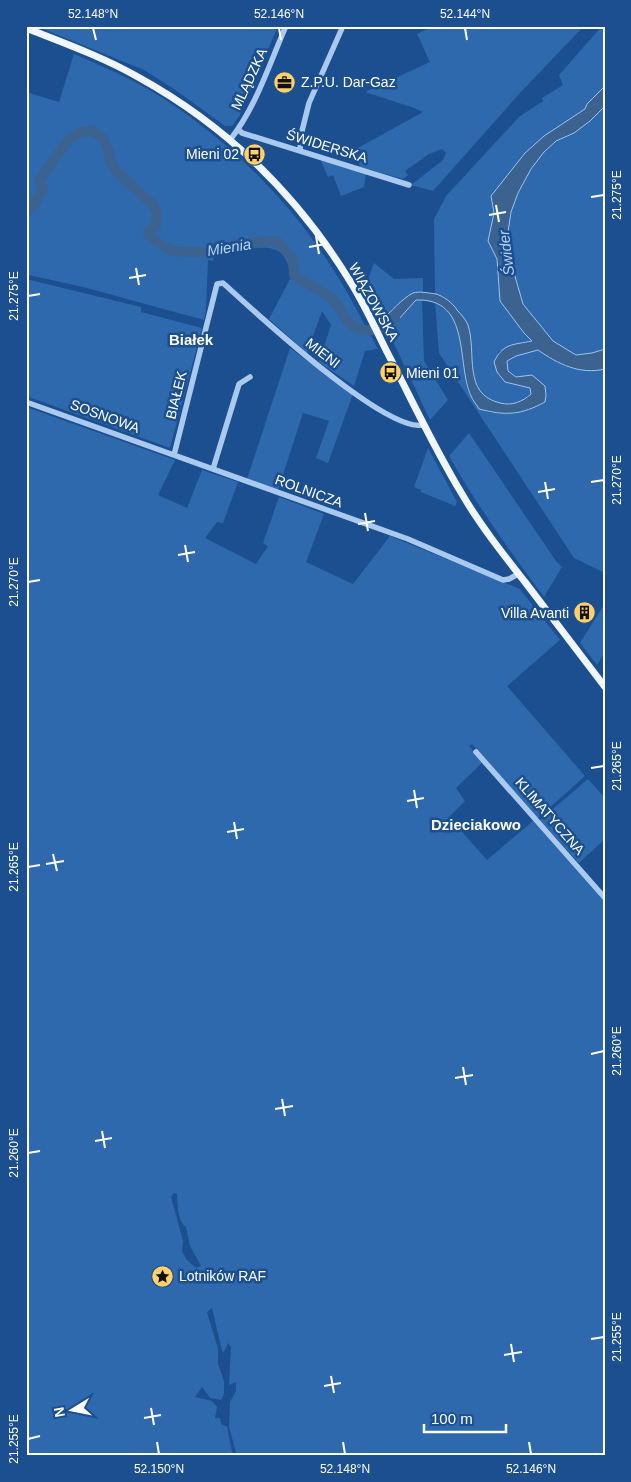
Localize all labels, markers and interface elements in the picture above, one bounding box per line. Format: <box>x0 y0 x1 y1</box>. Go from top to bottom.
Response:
text: 52.148°N <box>68 7 118 21</box>
text: 52.146°N <box>254 7 304 21</box>
text: 52.144°N <box>440 7 490 21</box>
street label: MLĄDZKA <box>228 45 271 112</box>
office icon: Z.P.U. Dar-Gaz <box>273 70 297 94</box>
place label: Z.P.U. Dar-Gaz <box>301 74 396 90</box>
street label: ŚWIDERSKA <box>284 125 370 166</box>
bus stop icon: Mieni 02 <box>243 142 267 166</box>
place label: Mieni 02 <box>186 146 239 162</box>
text: 21.275°E <box>610 170 624 220</box>
water label: Świder <box>495 228 517 277</box>
water label: Mienia <box>206 235 252 259</box>
street label: WIĄZOWSKA <box>346 260 402 345</box>
text: 21.275°E <box>7 271 21 321</box>
district label: Białek <box>169 331 214 348</box>
street label: MIENI <box>303 335 343 371</box>
bus stop icon: Mieni 01 <box>378 361 402 385</box>
place label: Mieni 01 <box>406 365 459 381</box>
street label: BIAŁEK <box>162 369 190 421</box>
street label: SOSNOWA <box>68 396 142 436</box>
text: 21.270°E <box>610 455 624 505</box>
street label: ROLNICZA <box>273 471 346 511</box>
text: 21.270°E <box>7 557 21 607</box>
building icon: Villa Avanti <box>573 601 597 625</box>
place label: Villa Avanti <box>501 605 569 621</box>
text: 21.265°E <box>610 741 624 791</box>
street label: KLIMATYCZNA <box>512 774 588 858</box>
district label: Dzieciakowo <box>431 816 521 833</box>
text: 21.265°E <box>7 842 21 892</box>
text: 21.260°E <box>610 1026 624 1076</box>
text: 21.260°E <box>7 1128 21 1178</box>
place icon: Lotników RAF <box>151 1264 175 1288</box>
place label: Lotników RAF <box>179 1268 266 1284</box>
text: 21.255°E <box>610 1312 624 1362</box>
north arrow <box>48 1384 98 1434</box>
scale bar <box>424 1402 506 1434</box>
text: N <box>50 1406 68 1419</box>
text: 100 m <box>431 1410 473 1427</box>
text: 21.255°E <box>7 1414 21 1464</box>
text: 52.150°N <box>134 1462 184 1476</box>
text: 52.148°N <box>320 1462 370 1476</box>
text: 52.146°N <box>506 1462 556 1476</box>

